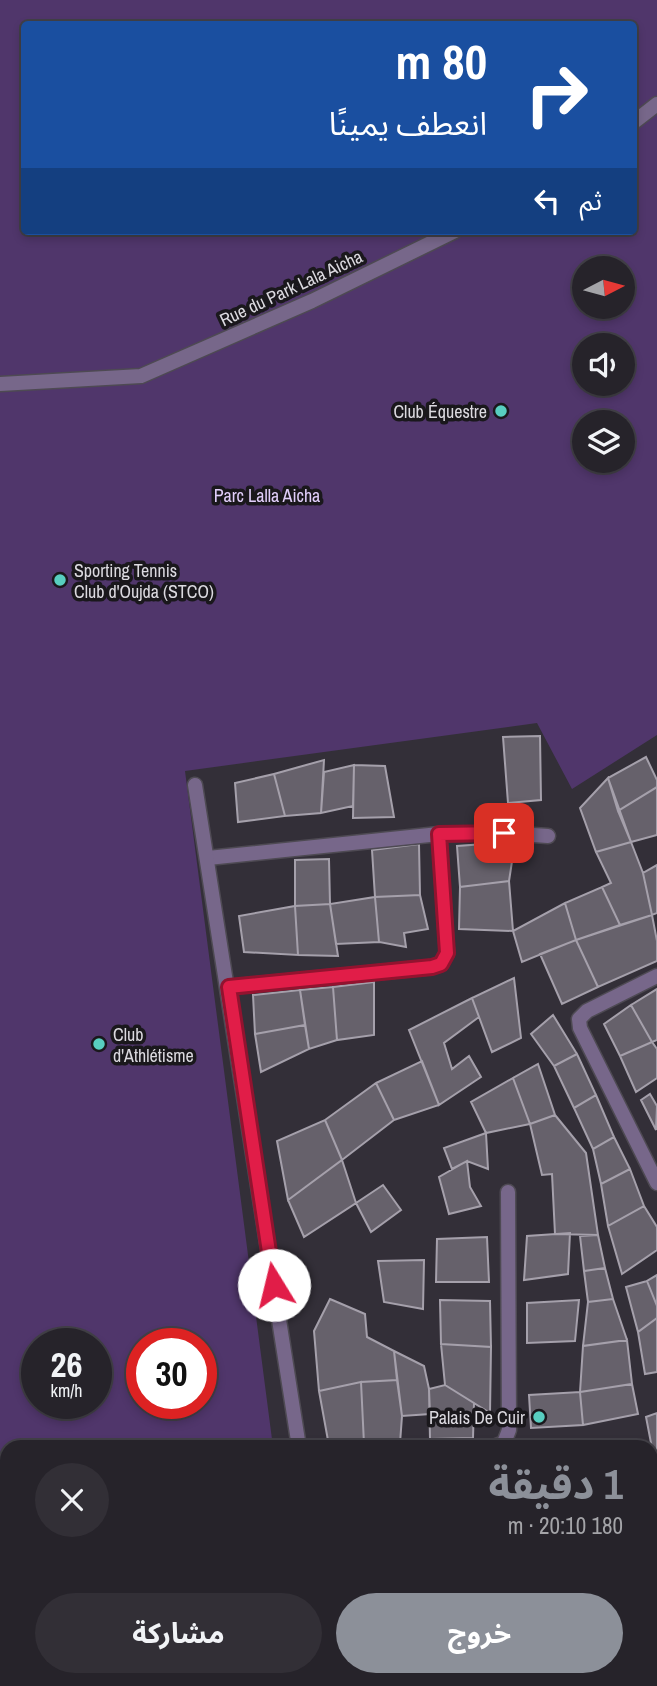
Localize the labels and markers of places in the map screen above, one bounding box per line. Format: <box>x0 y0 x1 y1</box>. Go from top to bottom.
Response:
place label: Club Équestre <box>393 399 487 424</box>
marker: Club Équestre <box>493 403 509 419</box>
place label: Sporting Tennis Club d'Oujda (STCO) <box>74 558 214 604</box>
marker: Sporting Tennis Club d'Oujda (STCO) <box>52 572 68 588</box>
pin <box>474 803 534 863</box>
place label: Club d'Athlétisme <box>113 1022 194 1068</box>
marker: Club d'Athlétisme <box>91 1036 107 1052</box>
place label: Palais De Cuir <box>429 1405 525 1430</box>
marker: Palais De Cuir <box>531 1409 547 1425</box>

